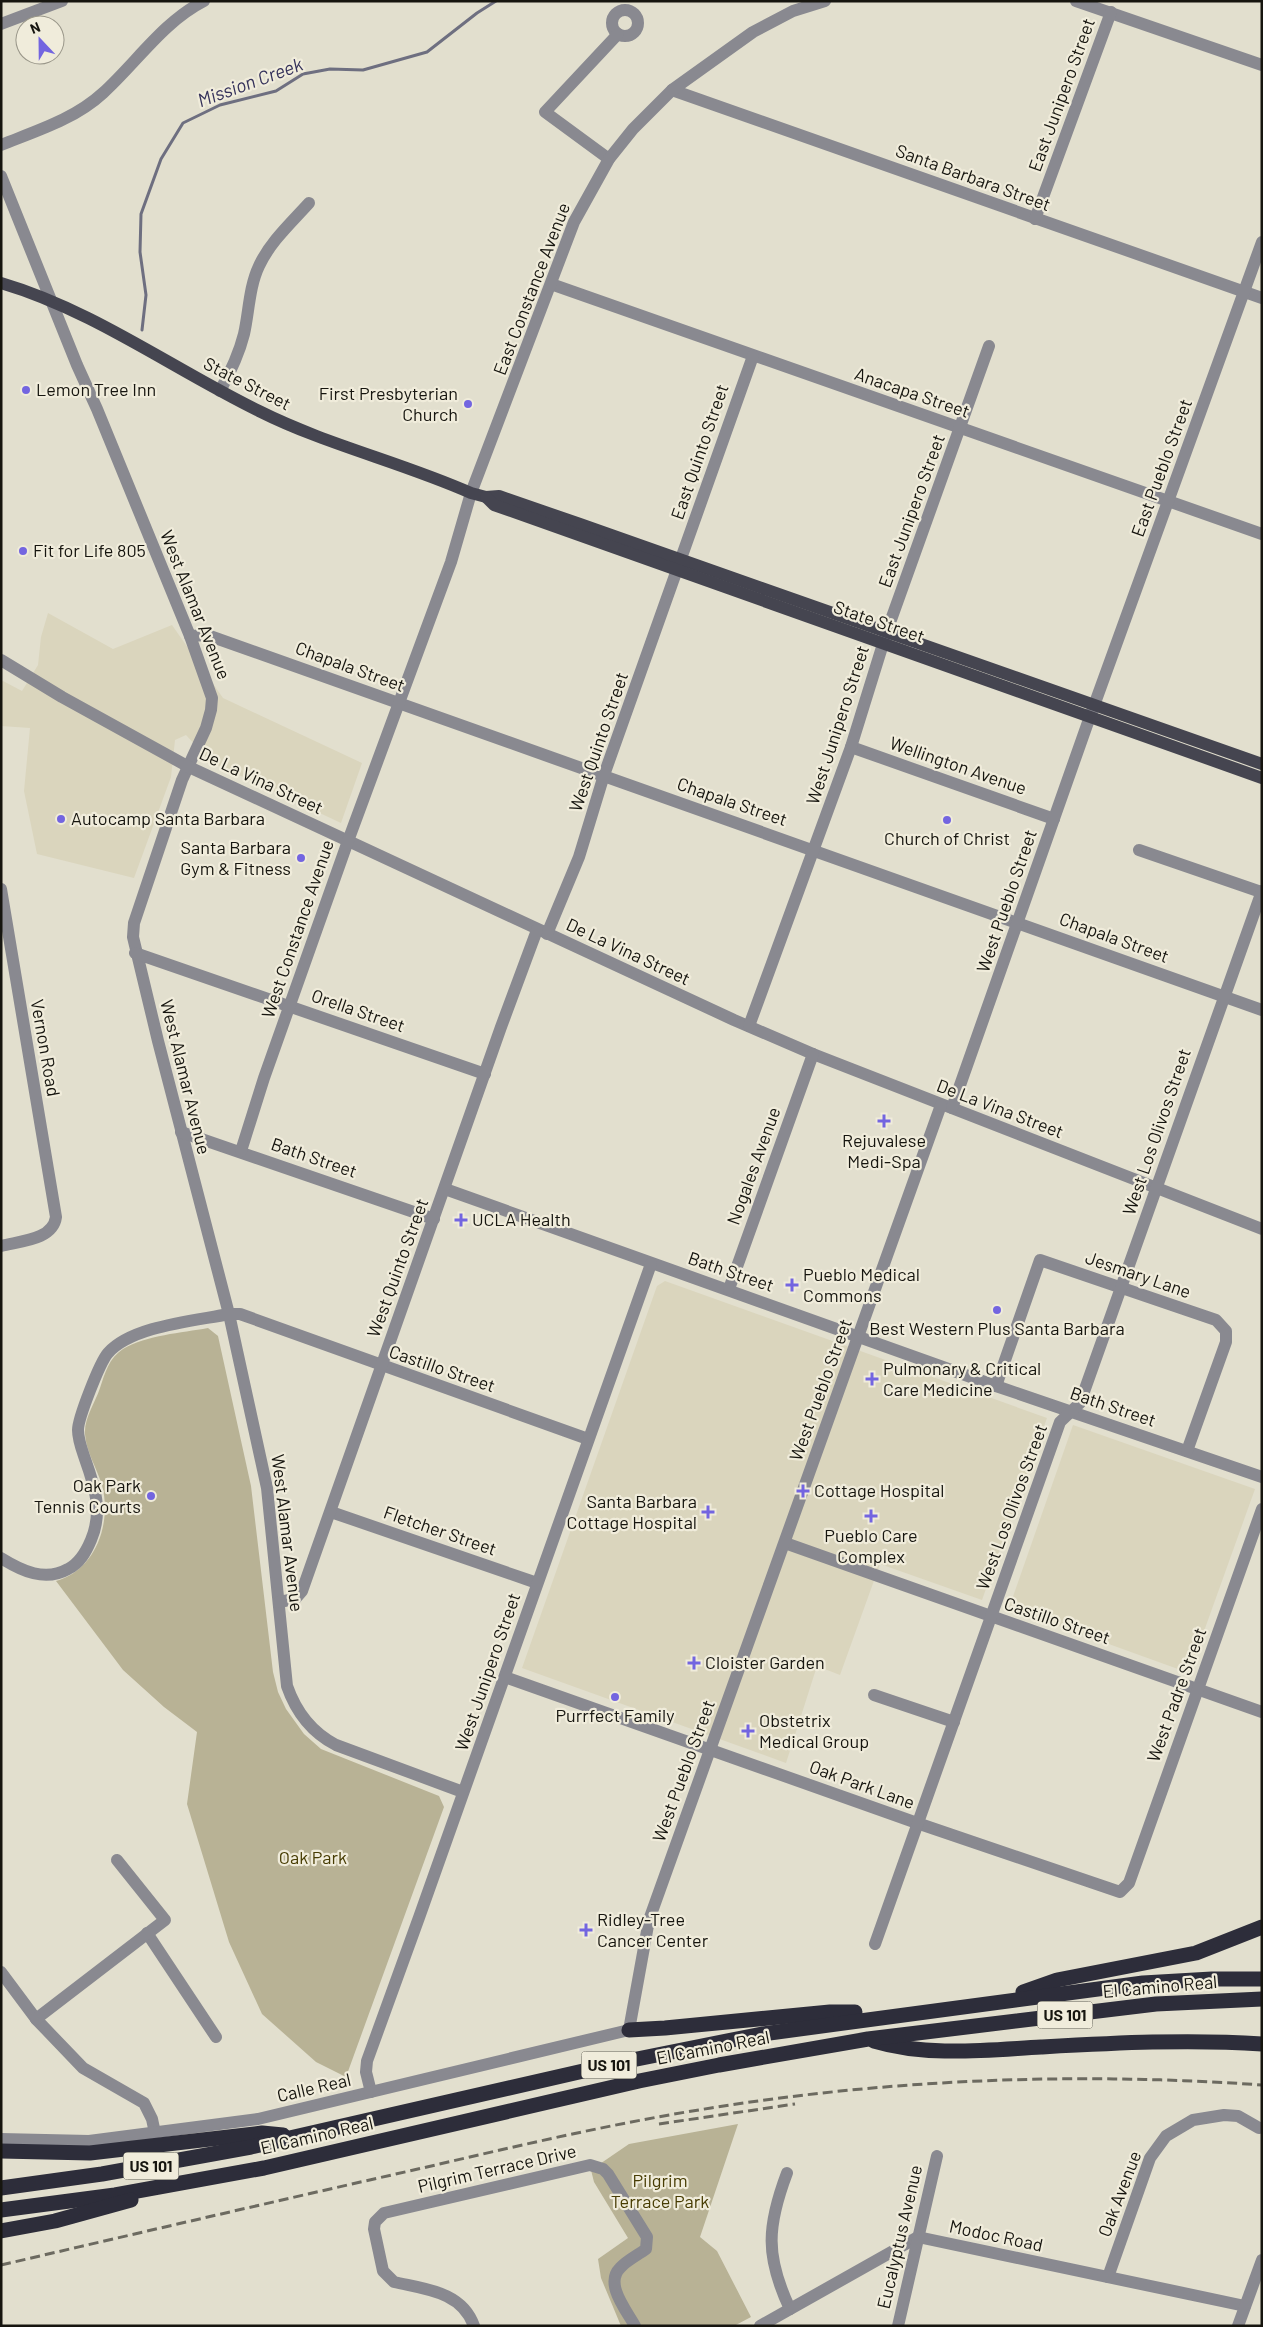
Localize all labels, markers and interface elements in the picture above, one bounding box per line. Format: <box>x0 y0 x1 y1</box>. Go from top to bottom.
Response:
north arrow <box>15 15 65 65</box>
street label: East Junipero Street <box>1023 15 1099 174</box>
text: N <box>27 18 42 37</box>
water label: Mission Creek <box>194 52 306 111</box>
street label: Santa Barbara Street <box>893 139 1054 215</box>
street label: East Constance Avenue <box>488 199 574 378</box>
street label: State Street <box>200 352 295 414</box>
street label: Anacapa Street <box>852 362 973 422</box>
place label: Lemon Tree Inn <box>36 378 156 400</box>
street label: East Quinto Street <box>666 381 733 522</box>
place label: First Presbyterian Church <box>319 382 458 425</box>
marker: Lemon Tree Inn <box>20 384 32 396</box>
street label: East Pueblo Street <box>1126 396 1196 540</box>
marker: First Presbyterian Church <box>462 398 474 410</box>
street label: East Junipero Street <box>873 431 949 590</box>
street label: West Alamar Avenue <box>156 527 236 682</box>
place label: Fit for Life 805 <box>33 539 146 561</box>
marker: Fit for Life 805 <box>17 545 29 557</box>
street label: State Street <box>831 595 928 647</box>
street label: Chapala Street <box>293 636 408 696</box>
street label: West Junipero Street <box>801 642 873 807</box>
street label: West Quinto Street <box>564 669 632 814</box>
street label: Wellington Avenue <box>887 731 1030 799</box>
street label: De La Vina Street <box>196 742 327 818</box>
street label: Chapala Street <box>674 772 790 830</box>
place label: Autocamp Santa Barbara <box>71 807 265 829</box>
marker: Autocamp Santa Barbara <box>55 813 67 825</box>
marker: Church of Christ <box>941 814 953 826</box>
street label: West Pueblo Street <box>971 826 1041 975</box>
place label: Church of Christ <box>884 827 1010 849</box>
place label: Santa Barbara Gym & Fitness <box>180 836 291 879</box>
street label: West Constance Avenue <box>256 837 338 1021</box>
marker: Santa Barbara Gym & Fitness <box>295 852 307 864</box>
street label: Chapala Street <box>1057 907 1172 967</box>
street label: De La Vina Street <box>563 913 694 989</box>
street label: Orella Street <box>309 984 408 1036</box>
street label: Vernon Road <box>27 997 65 1098</box>
street label: West Alamar Avenue <box>156 997 216 1156</box>
street label: West Los Olivos Street <box>1117 1045 1195 1218</box>
street label: De La Vina Street <box>934 1074 1067 1142</box>
street label: Nogales Avenue <box>722 1104 785 1228</box>
marker: Rejuvalese Medi-Spa <box>877 1114 891 1128</box>
place label: Rejuvalese Medi-Spa <box>842 1129 926 1172</box>
street label: Bath Street <box>269 1132 360 1182</box>
street label: West Quinto Street <box>362 1195 432 1340</box>
place label: UCLA Health <box>472 1208 571 1230</box>
marker: UCLA Health <box>454 1213 468 1227</box>
street label: Bath Street <box>686 1246 777 1296</box>
street label: Jesmary Lane <box>1083 1246 1194 1302</box>
place label: Pueblo Medical Commons <box>803 1263 920 1306</box>
marker: Pueblo Medical Commons <box>785 1278 799 1292</box>
marker: Best Western Plus Santa Barbara <box>991 1304 1003 1316</box>
street label: West Pueblo Street <box>784 1316 856 1464</box>
place label: Best Western Plus Santa Barbara <box>869 1317 1125 1339</box>
street label: Castillo Street <box>386 1340 498 1396</box>
place label: Pulmonary & Critical Care Medicine <box>883 1357 1041 1400</box>
marker: Pulmonary & Critical Care Medicine <box>865 1372 879 1386</box>
street label: Bath Street <box>1068 1381 1159 1431</box>
street label: West Los Olivos Street <box>971 1421 1051 1593</box>
street label: West Alamar Avenue <box>267 1453 309 1613</box>
place label: Oak Park Tennis Courts <box>34 1474 141 1517</box>
place label: Cottage Hospital <box>814 1479 944 1501</box>
marker: Cottage Hospital <box>796 1484 810 1498</box>
marker: Oak Park Tennis Courts <box>145 1490 157 1502</box>
place label: Santa Barbara Cottage Hospital <box>567 1490 697 1533</box>
street label: Fletcher Street <box>381 1500 500 1560</box>
marker: Santa Barbara Cottage Hospital <box>701 1505 715 1519</box>
marker: Pueblo Care Complex <box>864 1509 878 1523</box>
place label: Pueblo Care Complex <box>824 1524 918 1567</box>
street label: West Junipero Street <box>450 1590 524 1754</box>
street label: Castillo Street <box>1001 1592 1113 1648</box>
street label: West Padre Street <box>1142 1624 1211 1765</box>
place label: Cloister Garden <box>705 1651 825 1673</box>
marker: Cloister Garden <box>687 1656 701 1670</box>
marker: Purrfect Family <box>609 1691 621 1703</box>
street label: West Pueblo Street <box>647 1697 719 1845</box>
place label: Purrfect Family <box>555 1704 675 1726</box>
place label: Obstetrix Medical Group <box>759 1709 869 1752</box>
marker: Obstetrix Medical Group <box>741 1724 755 1738</box>
street label: Oak Park Lane <box>807 1755 918 1813</box>
park label: Oak Park <box>279 1846 347 1868</box>
place label: Ridley-Tree Cancer Center <box>597 1908 709 1951</box>
marker: Ridley-Tree Cancer Center <box>579 1923 593 1937</box>
street label: El Camino Real <box>1102 1970 1218 2002</box>
road number: US 101 <box>1038 2002 1092 2028</box>
street label: El Camino Real <box>654 2025 771 2069</box>
road number: US 101 <box>582 2052 636 2078</box>
street label: Calle Real <box>275 2068 353 2106</box>
street label: El Camino Real <box>258 2111 375 2159</box>
street label: Pilgrim Terrace Drive <box>415 2139 578 2197</box>
street label: Oak Avenue <box>1093 2148 1145 2240</box>
road number: US 101 <box>124 2152 178 2180</box>
street label: Eucalyptus Avenue <box>872 2163 926 2311</box>
park label: Pilgrim Terrace Park <box>611 2169 709 2212</box>
street label: Modoc Road <box>947 2214 1045 2256</box>

